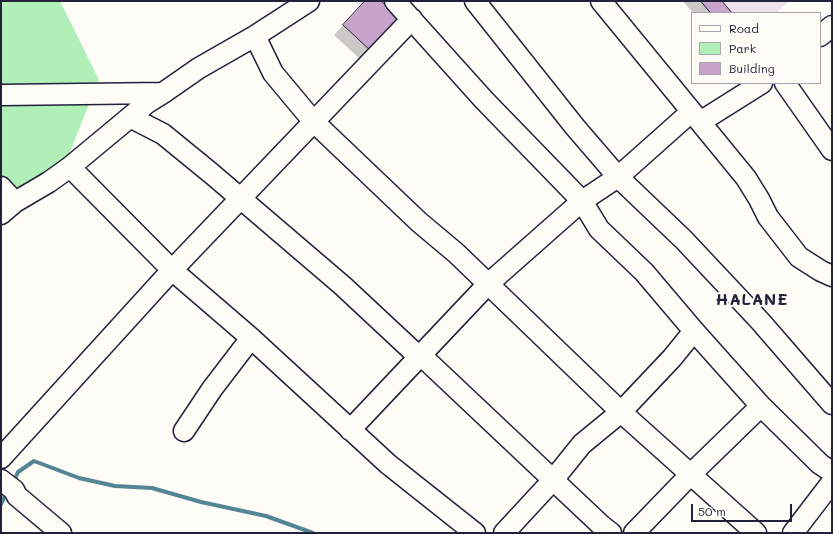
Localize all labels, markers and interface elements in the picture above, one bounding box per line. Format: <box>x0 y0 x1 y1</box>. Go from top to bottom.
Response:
legend <box>691 12 821 84</box>
text: Road <box>729 20 759 36</box>
text: Park <box>729 40 756 56</box>
text: Building <box>729 60 775 76</box>
district label: HALANE <box>716 290 788 310</box>
scale bar <box>693 496 794 522</box>
text: 50 m <box>698 503 726 519</box>

